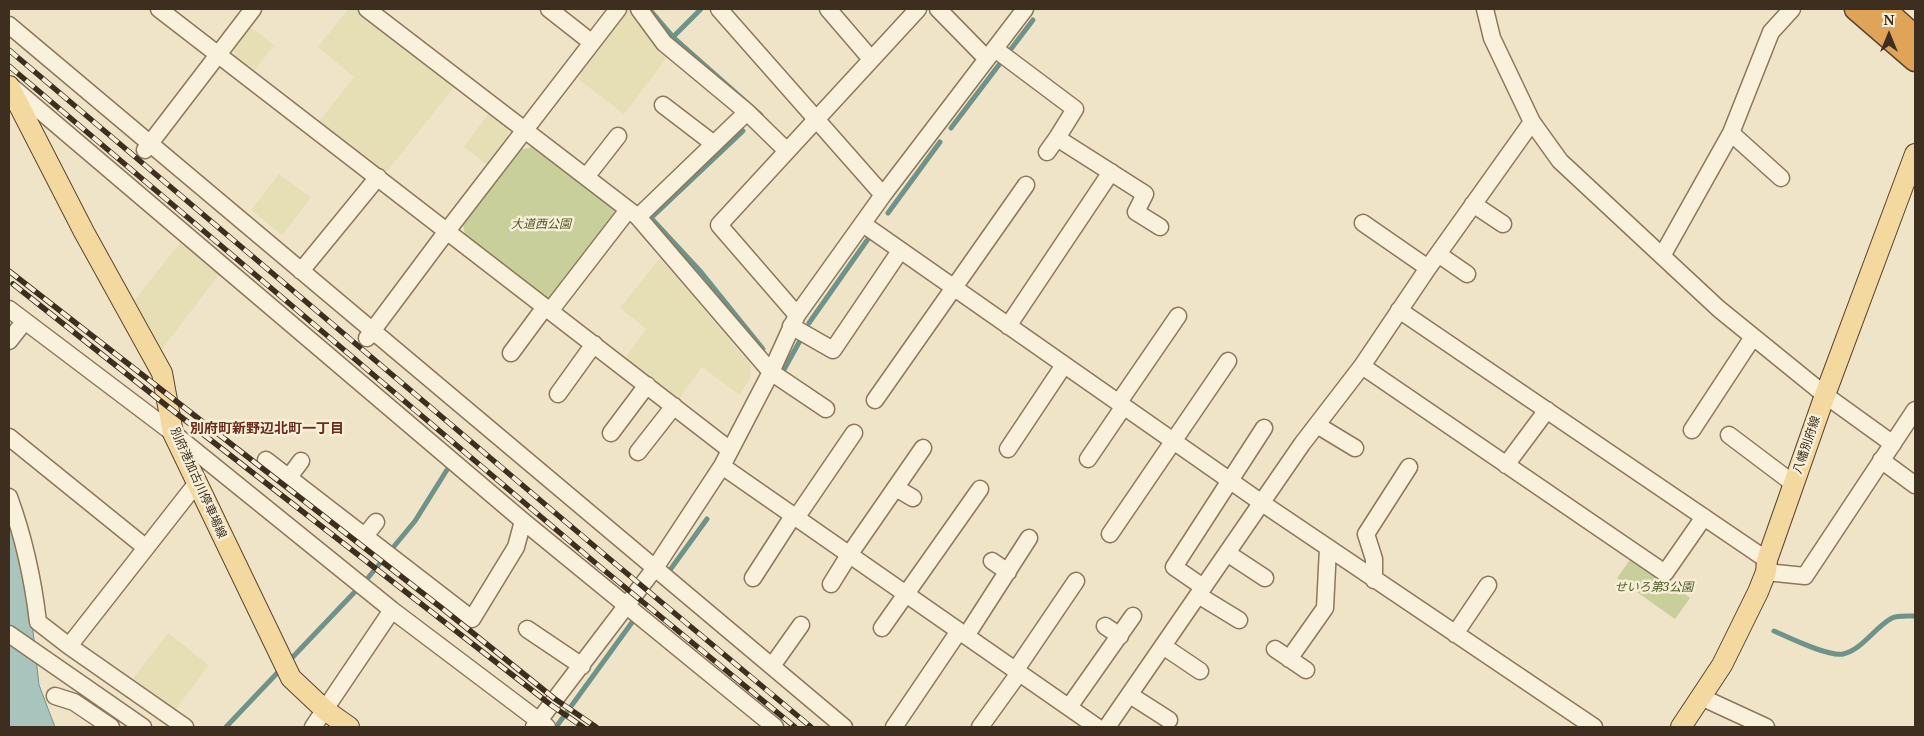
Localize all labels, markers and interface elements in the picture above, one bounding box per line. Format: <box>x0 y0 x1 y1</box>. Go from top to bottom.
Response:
north arrow <box>1864 10 1914 60</box>
text: N <box>1883 10 1895 29</box>
park label: 大道西公園 <box>511 218 571 232</box>
street label: 八幡別府線 <box>1790 414 1824 476</box>
district label: 別府町新野辺北町一丁目 <box>190 421 344 437</box>
street label: 別府港加古川停車場線 <box>167 425 229 541</box>
park label: せいろ第3公園 <box>1615 581 1693 595</box>

